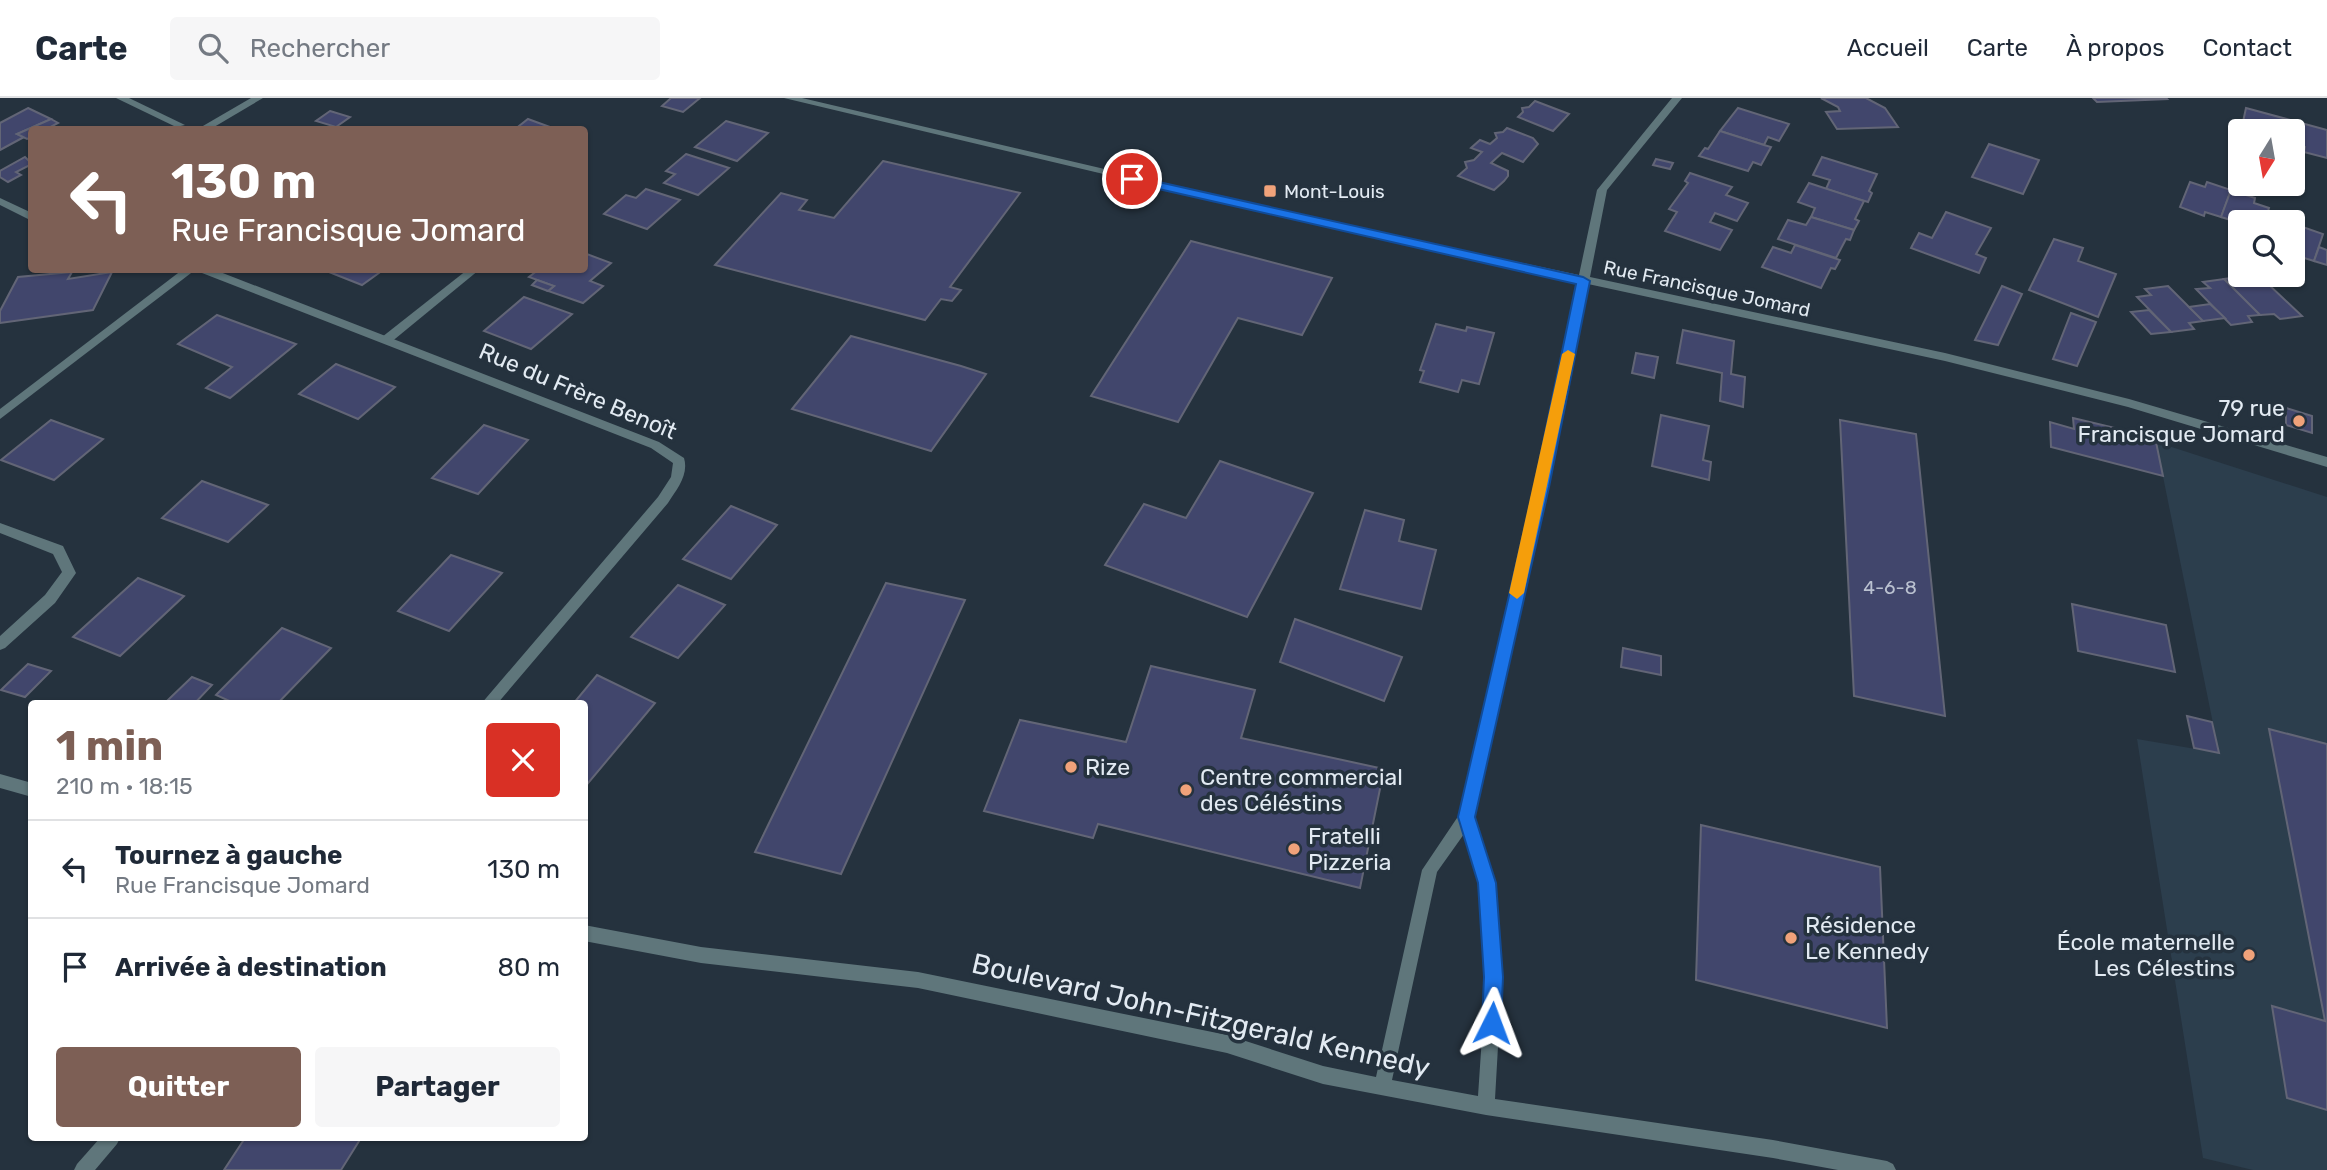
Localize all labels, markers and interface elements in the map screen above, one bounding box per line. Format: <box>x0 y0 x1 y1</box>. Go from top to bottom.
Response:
search box <box>170 17 660 80</box>
text: Carte <box>35 29 128 68</box>
icon: search <box>194 29 232 67</box>
text: Rechercher <box>250 33 390 64</box>
text: Accueil <box>1847 34 1929 62</box>
text: Carte <box>1967 34 2028 62</box>
text: À propos <box>2066 34 2165 62</box>
text: Contact <box>2203 34 2292 62</box>
north arrow <box>2228 119 2305 196</box>
map controls <box>2228 119 2305 287</box>
pin <box>1102 149 1162 209</box>
text: 130 m <box>171 152 316 210</box>
icon: left <box>56 154 147 245</box>
icon: arrive <box>1113 160 1151 198</box>
place label: Mont-Louis <box>1284 180 1385 203</box>
marker: Mont-Louis <box>1262 183 1278 199</box>
button: search <box>2228 210 2305 287</box>
text: Rue Francisque Jomard <box>171 211 526 249</box>
street label: Rue Francisque Jomard <box>1602 255 1812 322</box>
street label: Rue du Frère Benoît <box>475 337 681 445</box>
place label: 79 rue Francisque Jomard <box>2078 394 2285 448</box>
marker: 79 rue Francisque Jomard <box>2291 413 2307 429</box>
house number: 4-6-8 <box>1863 576 1917 599</box>
text: 1 min <box>56 721 163 771</box>
button: close <box>486 723 560 797</box>
place label: Rize <box>1085 753 1130 781</box>
marker: Rize <box>1063 759 1079 775</box>
place label: Centre commercial des Céléstins <box>1200 763 1403 817</box>
text: 210 m · 18:15 <box>56 772 193 800</box>
marker: Centre commercial des Céléstins <box>1178 782 1194 798</box>
place label: Fratelli Pizzeria <box>1308 822 1391 876</box>
text: Tournez à gauche <box>115 840 343 871</box>
marker: Fratelli Pizzeria <box>1286 841 1302 857</box>
icon: left <box>56 850 94 888</box>
text: 130 m <box>487 854 560 885</box>
text: Rue Francisque Jomard <box>115 871 370 899</box>
place label: Résidence Le Kennedy <box>1805 911 1930 965</box>
place label: École maternelle Les Célestins <box>2057 928 2235 982</box>
marker: Résidence Le Kennedy <box>1783 930 1799 946</box>
street label: Boulevard John-Fitzgerald Kennedy <box>969 947 1433 1084</box>
marker: École maternelle Les Célestins <box>2241 947 2257 963</box>
icon: arrive <box>56 948 94 986</box>
text: Arrivée à destination <box>115 952 387 983</box>
text: 80 m <box>497 952 560 983</box>
position arrow <box>1455 986 1529 1060</box>
button: Quitter <box>56 1047 301 1127</box>
button: Partager <box>315 1047 560 1127</box>

